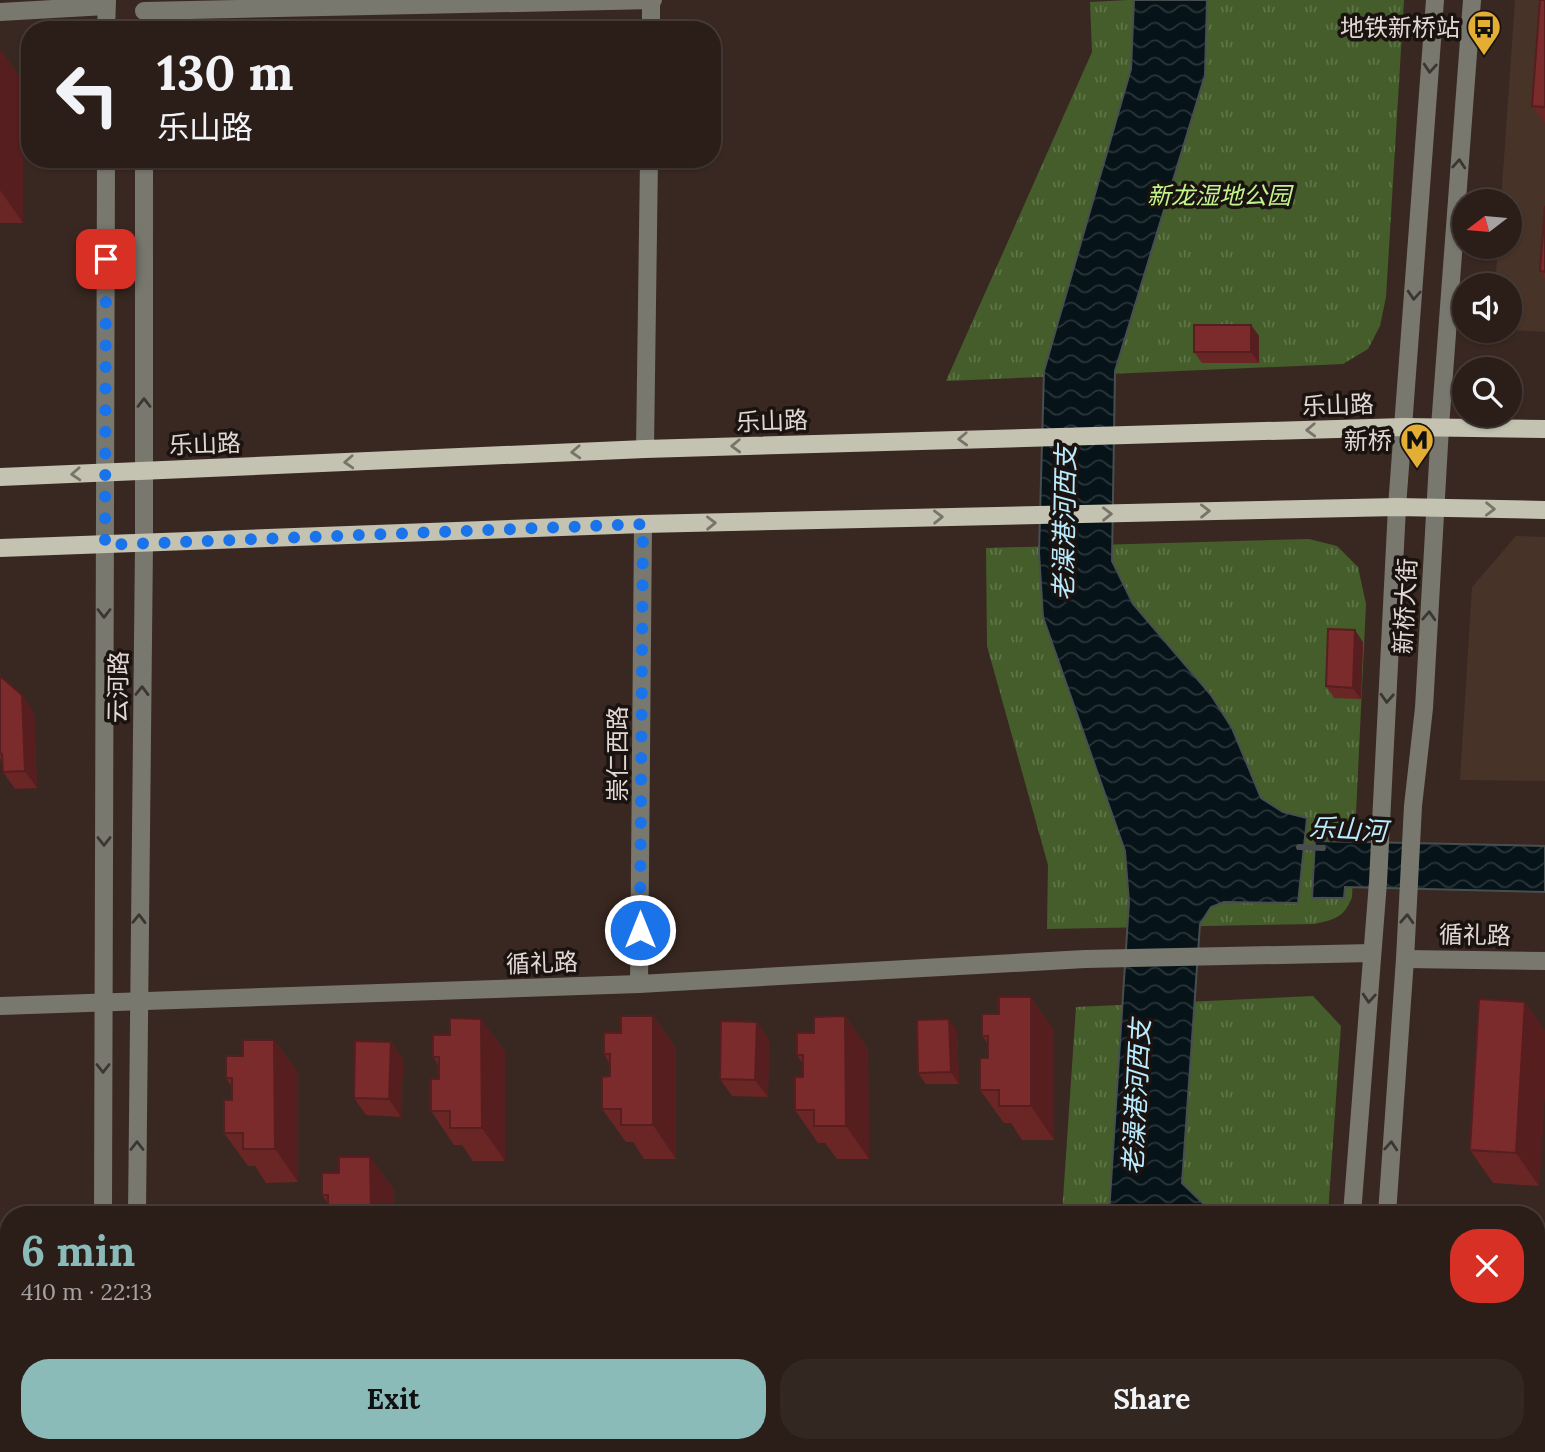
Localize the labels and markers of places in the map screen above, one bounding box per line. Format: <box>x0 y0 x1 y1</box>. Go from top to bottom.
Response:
bus stop icon: 地铁新桥站 <box>1465 8 1503 57</box>
place label: 地铁新桥站 <box>1340 12 1460 43</box>
pin <box>76 229 136 289</box>
metro station icon: 新桥 <box>1398 421 1436 470</box>
place label: 新桥 <box>1344 425 1392 456</box>

